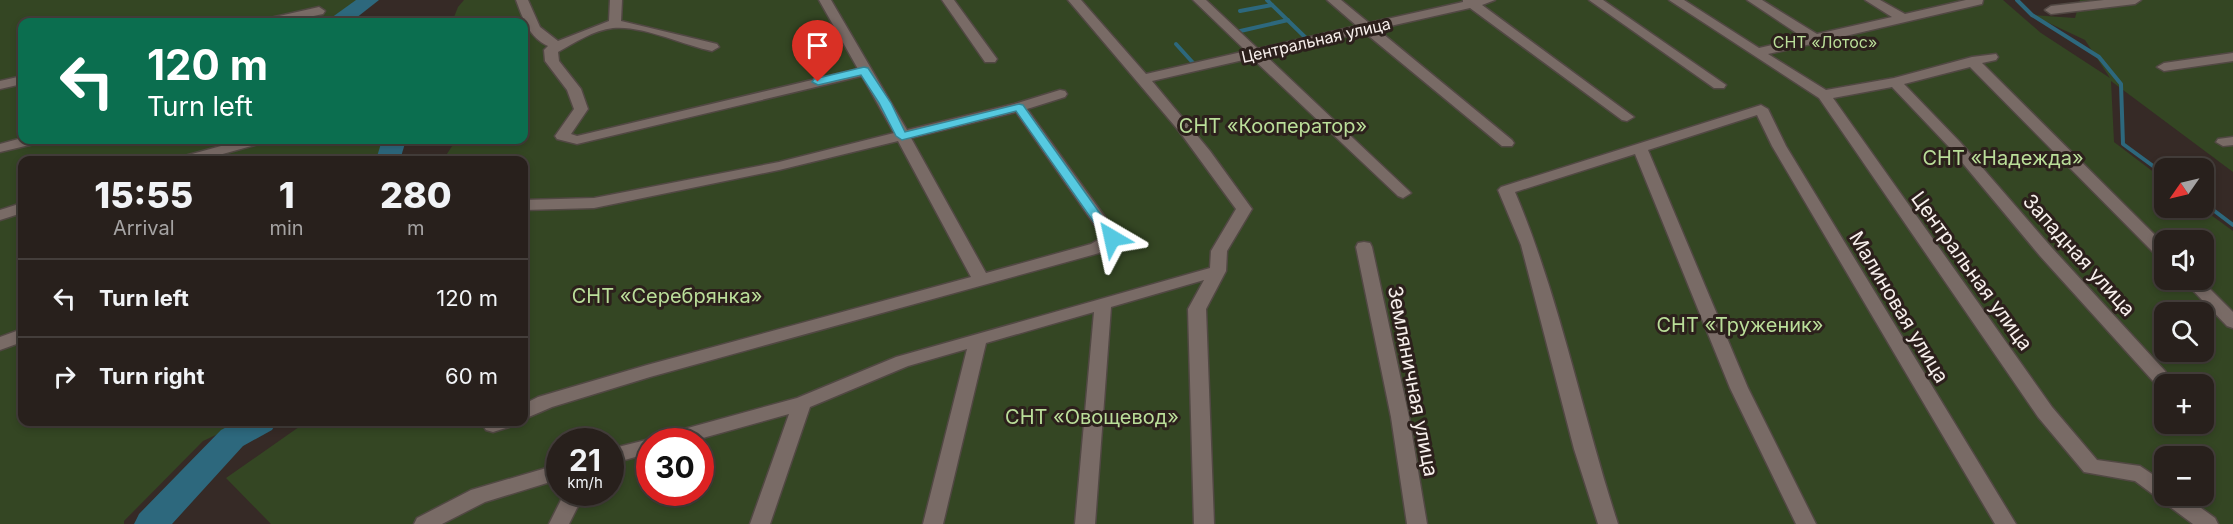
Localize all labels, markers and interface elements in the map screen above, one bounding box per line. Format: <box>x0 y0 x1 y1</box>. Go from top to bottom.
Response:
street label: Центральная улица <box>1240 13 1392 67</box>
pin <box>792 20 843 82</box>
icon: arrive <box>801 29 834 62</box>
park label: СНТ «Лотос» <box>1773 32 1877 52</box>
text: 120 m <box>147 39 268 90</box>
icon: left <box>48 42 126 120</box>
text: Turn left <box>147 90 253 123</box>
park label: СНТ «Кооператор» <box>1179 114 1367 138</box>
park label: СНТ «Надежда» <box>1922 146 2084 170</box>
north arrow <box>2154 158 2214 218</box>
map controls <box>2154 158 2214 506</box>
text: 15:55 <box>94 173 193 217</box>
text: 1 <box>279 173 295 217</box>
text: 280 <box>380 173 452 217</box>
street label: Центральная улица <box>1906 187 2038 355</box>
street label: Западная улица <box>2018 189 2140 321</box>
position arrow <box>1080 206 1144 270</box>
text: Arrival <box>113 216 175 240</box>
text: min <box>269 216 304 240</box>
text: m <box>407 216 425 240</box>
street label: Малиновая улица <box>1844 227 1954 387</box>
button: sound <box>2154 230 2214 290</box>
icon: left <box>48 282 81 315</box>
park label: СНТ «Серебрянка» <box>572 284 762 308</box>
street label: Земляничная улица <box>1383 284 1443 478</box>
text: Turn left <box>99 285 189 311</box>
text: 120 m <box>436 285 498 311</box>
button: search <box>2154 302 2214 362</box>
park label: СНТ «Труженик» <box>1656 313 1824 337</box>
icon: right <box>48 360 81 393</box>
text: Turn right <box>99 363 205 389</box>
text: 60 m <box>445 363 498 389</box>
button: + <box>2154 374 2214 434</box>
park label: СНТ «Овощевод» <box>1005 405 1179 429</box>
speed limit sign: 30 <box>636 428 714 506</box>
text: 21 <box>569 442 601 478</box>
button: − <box>2154 446 2214 506</box>
text: km/h <box>567 473 603 492</box>

